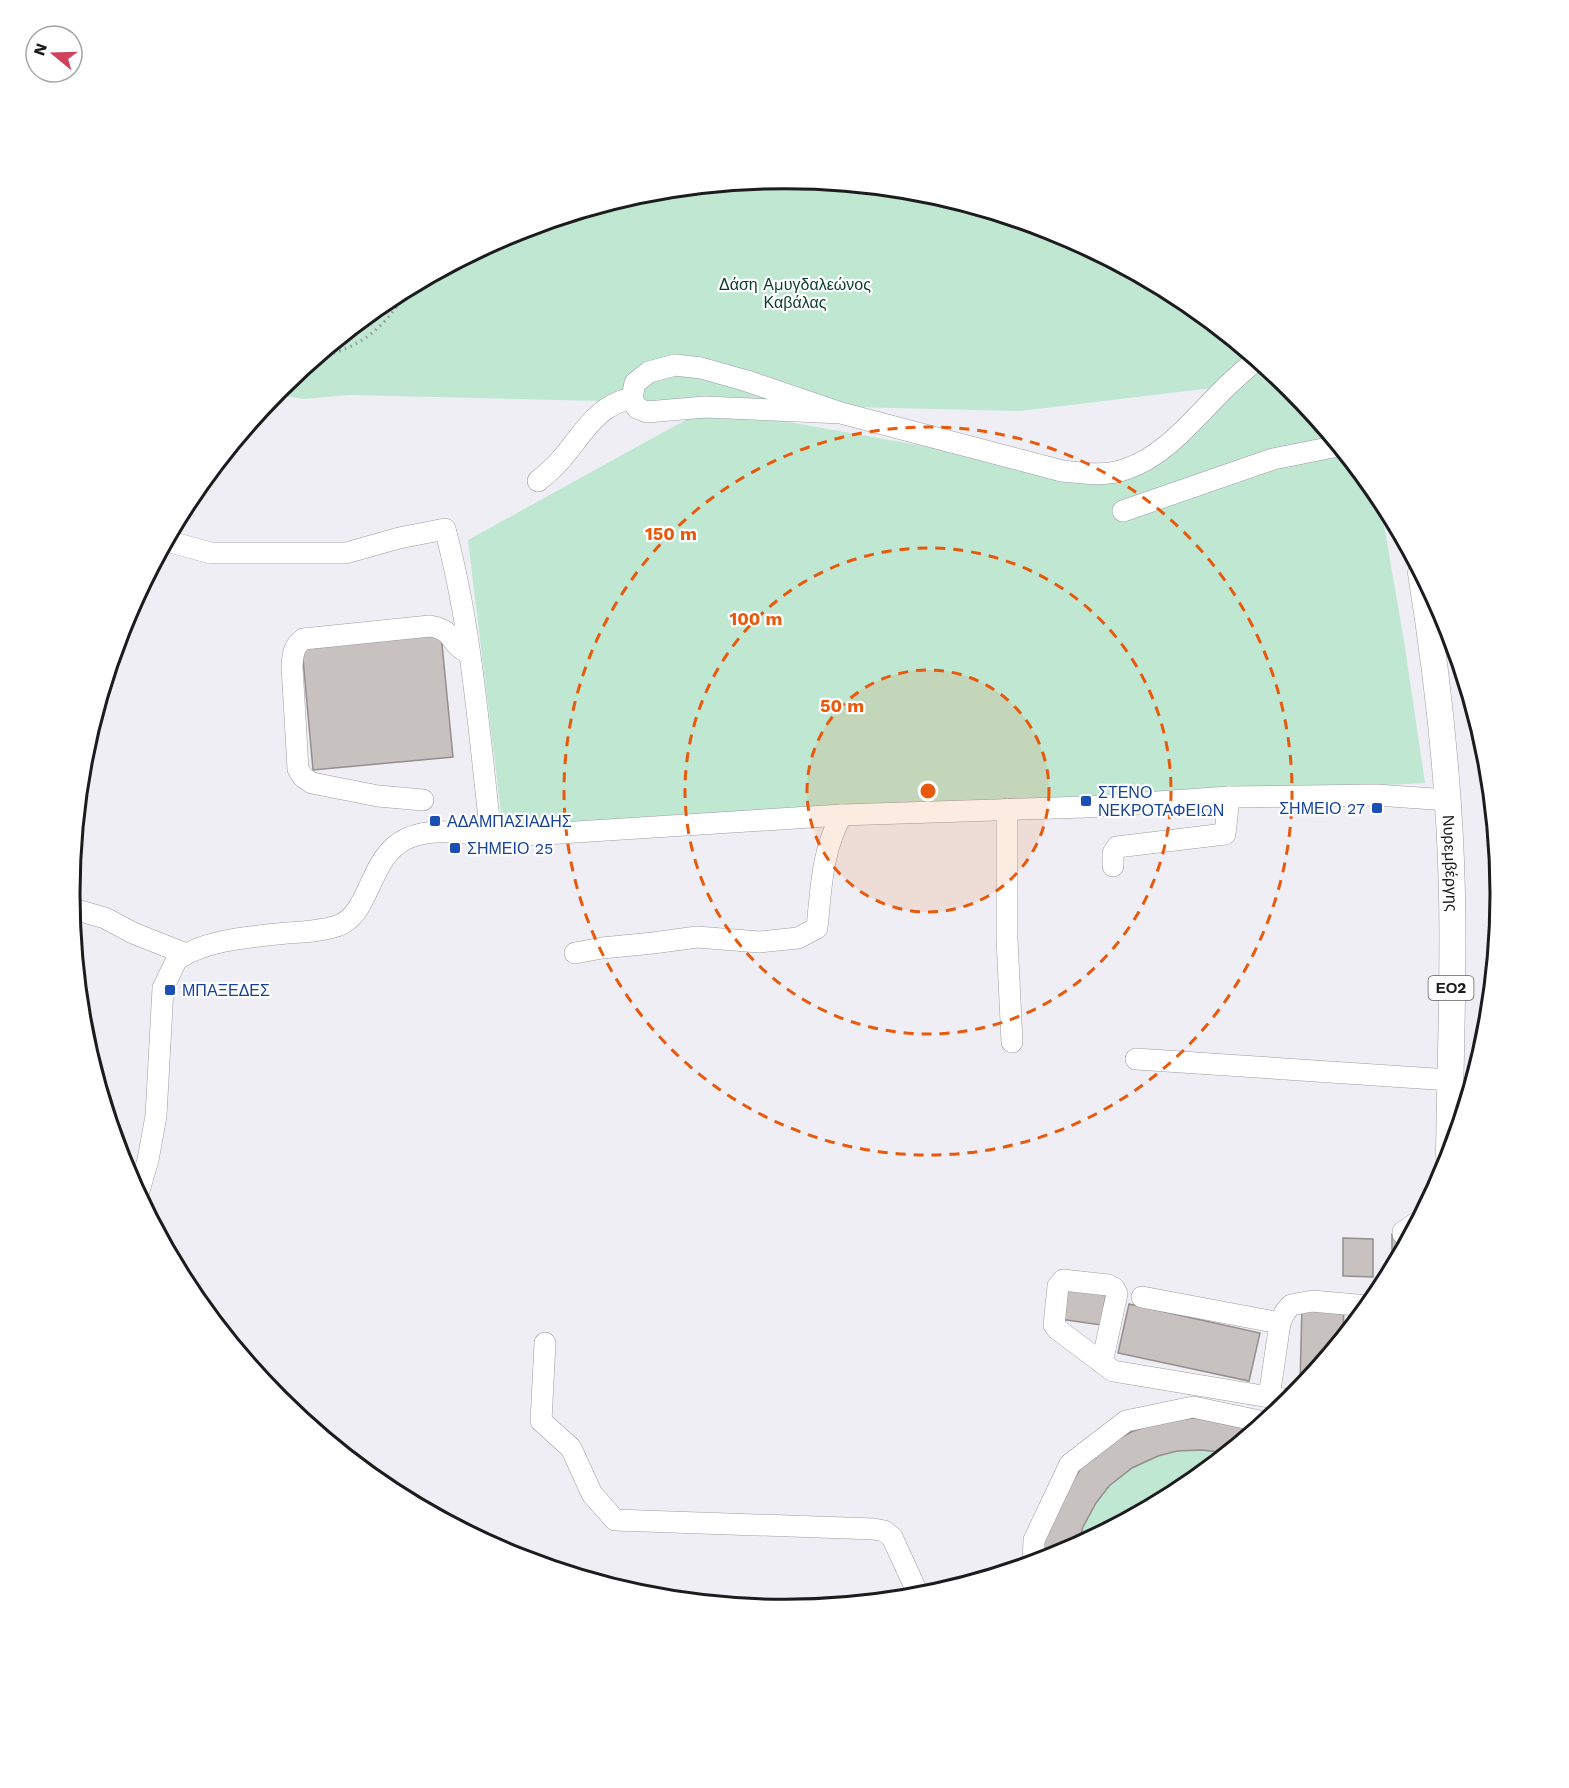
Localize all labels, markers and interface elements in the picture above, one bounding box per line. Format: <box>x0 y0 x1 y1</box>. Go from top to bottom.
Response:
north arrow <box>24 24 84 84</box>
text: N <box>29 41 51 58</box>
park label: Δάση Αμυγδαλεώνος Καβάλας <box>719 275 871 312</box>
text: 150 m <box>645 523 697 544</box>
text: 100 m <box>729 608 783 629</box>
text: 50 m <box>820 695 864 716</box>
centre of rings <box>918 781 938 801</box>
place label: ΣΤΕΝΟ ΝΕΚΡΟΤΑΦΕΙΩΝ <box>1098 783 1224 820</box>
marker: ΣΤΕΝΟ ΝΕΚΡΟΤΑΦΕΙΩΝ <box>1079 794 1093 808</box>
place label: ΣΗΜΕΙΟ 27 <box>1279 799 1365 818</box>
marker: ΣΗΜΕΙΟ 27 <box>1370 801 1384 815</box>
place label: ΑΔΑΜΠΑΣΙΑΔΗΣ <box>447 812 572 831</box>
marker: ΑΔΑΜΠΑΣΙΑΔΗΣ <box>428 814 442 828</box>
street label: Νυρεμβέργης <box>1439 814 1461 912</box>
place label: ΣΗΜΕΙΟ 25 <box>467 839 553 858</box>
marker: ΣΗΜΕΙΟ 25 <box>448 841 462 855</box>
road number: ΕΟ2 <box>1428 976 1474 1000</box>
place label: ΜΠΑΞΕΔΕΣ <box>182 981 270 1000</box>
marker: ΜΠΑΞΕΔΕΣ <box>163 983 177 997</box>

